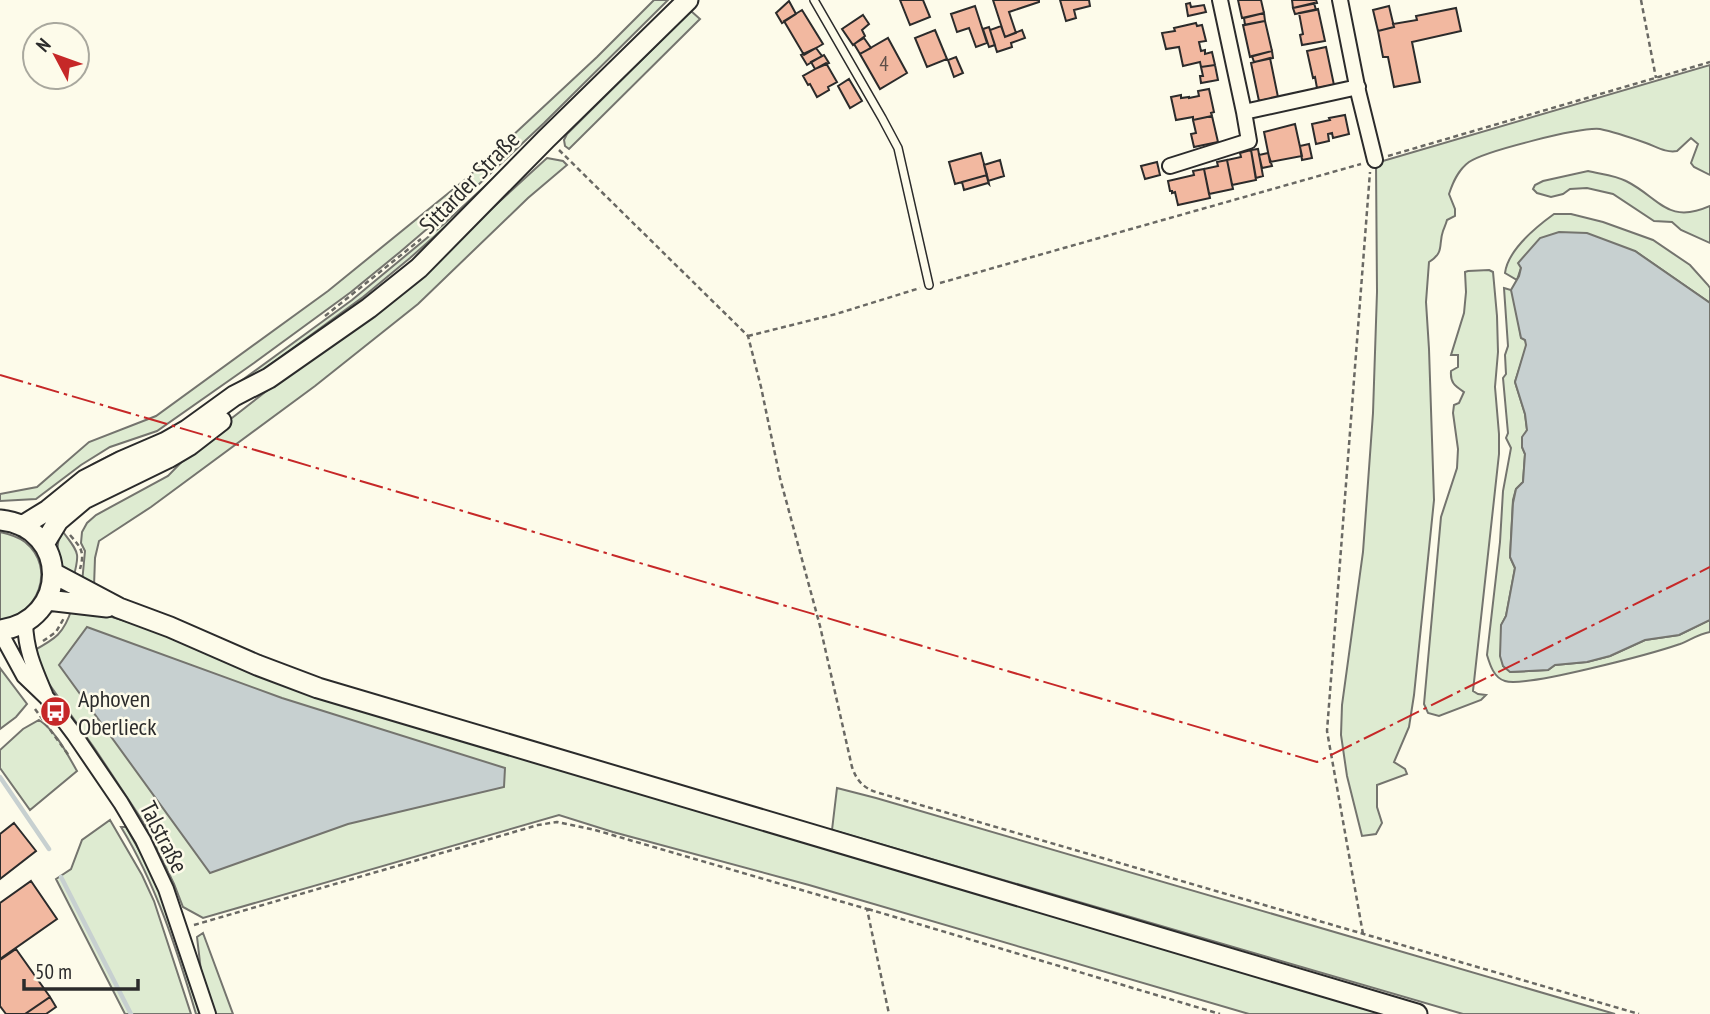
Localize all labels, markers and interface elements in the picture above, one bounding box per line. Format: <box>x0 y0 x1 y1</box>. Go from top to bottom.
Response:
north arrow <box>21 21 91 91</box>
text: N <box>31 33 56 57</box>
house number: 4 <box>879 50 889 77</box>
street label: Sittarder Straße <box>412 124 526 240</box>
place label: Aphoven Oberlieck <box>78 683 157 742</box>
bus stop icon: Aphoven Oberlieck <box>38 695 72 729</box>
street label: Talstraße <box>133 796 195 878</box>
scale bar <box>24 948 138 992</box>
text: 50 m <box>35 958 72 985</box>

